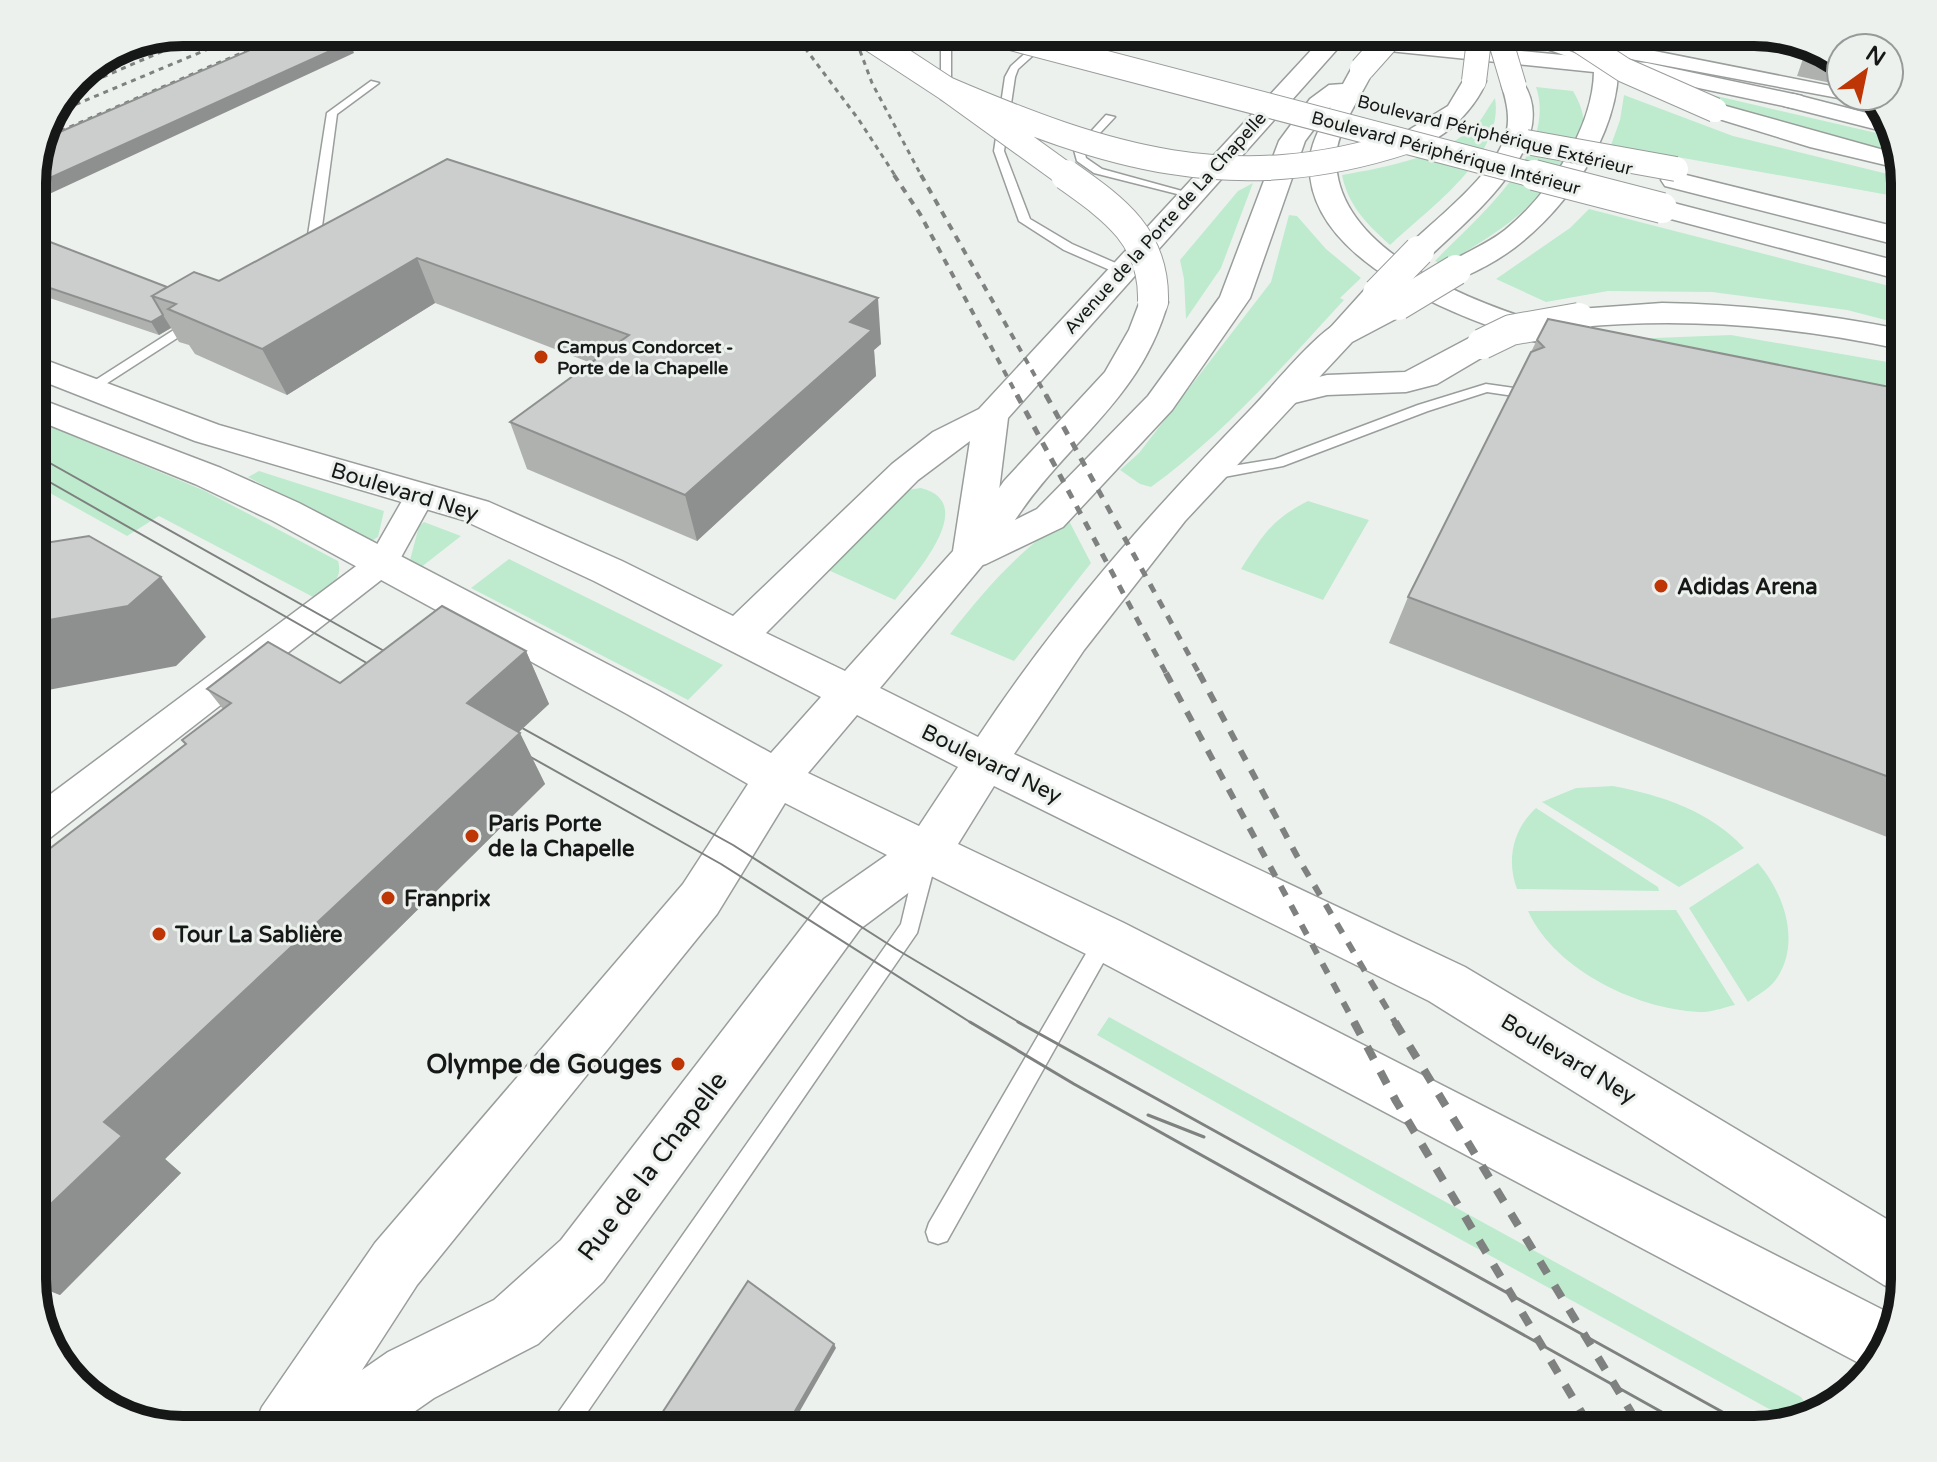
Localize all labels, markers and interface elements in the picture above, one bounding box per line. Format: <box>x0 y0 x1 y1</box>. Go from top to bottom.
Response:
north arrow <box>1825 32 1905 112</box>
text: N <box>1861 40 1890 72</box>
street label: Boulevard Périphérique Extérieur <box>1355 90 1635 180</box>
street label: Boulevard Périphérique Intérieur <box>1309 106 1583 200</box>
street label: Avenue de la Porte de La Chapelle <box>1059 107 1271 339</box>
place label: Campus Condorcet - Porte de la Chapelle <box>557 336 733 379</box>
marker: Campus Condorcet - Porte de la Chapelle <box>532 348 550 366</box>
street label: Boulevard Ney <box>328 457 482 527</box>
place label: Adidas Arena <box>1677 574 1818 600</box>
marker: Adidas Arena <box>1652 577 1670 595</box>
street label: Boulevard Ney <box>917 719 1066 809</box>
place label: Paris Porte de la Chapelle <box>488 811 634 862</box>
marker: Paris Porte de la Chapelle <box>463 827 481 845</box>
place label: Franprix <box>404 886 491 912</box>
marker: Franprix <box>379 889 397 907</box>
place label: Tour La Sablière <box>174 922 342 948</box>
marker: Tour La Sablière <box>150 925 168 943</box>
street label: Boulevard Ney <box>1496 1008 1641 1109</box>
place label: Olympe de Gouges <box>426 1049 662 1080</box>
marker: Olympe de Gouges <box>669 1055 687 1073</box>
street label: Rue de la Chapelle <box>571 1066 734 1267</box>

